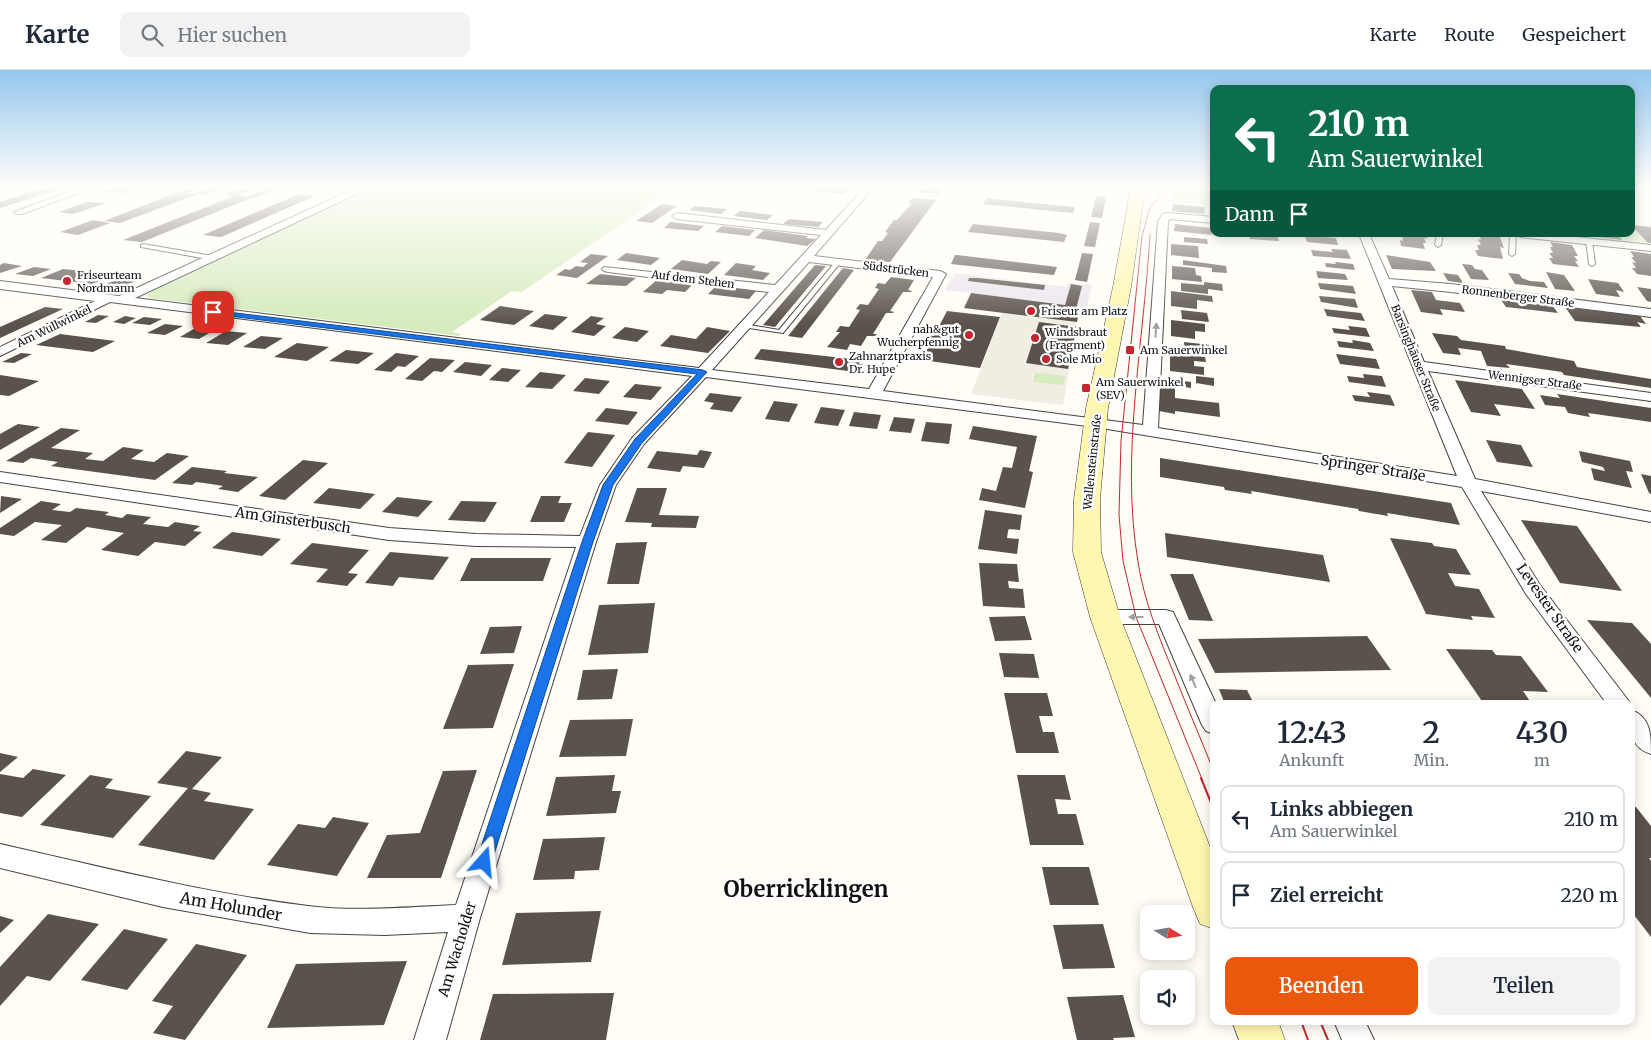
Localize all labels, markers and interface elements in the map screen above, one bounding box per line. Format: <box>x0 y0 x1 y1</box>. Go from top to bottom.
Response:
search box <box>120 12 470 57</box>
text: Karte <box>25 19 90 50</box>
icon: search <box>138 21 166 49</box>
text: Hier suchen <box>178 23 287 47</box>
text: Karte <box>1370 23 1416 46</box>
text: Route <box>1444 23 1494 46</box>
text: Gespeichert <box>1522 23 1626 46</box>
text: 210 m <box>1308 102 1409 146</box>
icon: left <box>1225 105 1290 170</box>
text: Am Sauerwinkel <box>1308 145 1483 173</box>
icon: arrive <box>1285 200 1313 228</box>
text: Dann <box>1225 202 1275 226</box>
street label: Südstrücken <box>862 258 931 280</box>
street label: Auf dem Stehen <box>650 267 736 291</box>
place label: Friseurteam Nordmann <box>77 268 142 295</box>
marker: Friseurteam Nordmann <box>61 275 73 287</box>
street label: Ronnenberger Straße <box>1461 282 1575 310</box>
pin <box>192 291 234 333</box>
icon: arrive <box>199 298 227 326</box>
street label: Am Wullwinkel <box>13 302 94 351</box>
street label: Barsinghäuser Straße <box>1388 302 1444 414</box>
place label: Friseur am Platz <box>1041 304 1127 318</box>
marker: Friseur am Platz <box>1025 305 1037 317</box>
one-way arrow <box>1152 321 1160 337</box>
place label: nah&gut Wucherpfennig <box>876 322 960 349</box>
place label: Windsbraut (Fragment) <box>1044 325 1108 352</box>
marker: nah&gut Wucherpfennig <box>963 329 975 341</box>
marker: Windsbraut (Fragment) <box>1029 332 1041 344</box>
place label: Am Sauerwinkel <box>1139 343 1228 357</box>
marker: Am Sauerwinkel <box>1124 344 1136 356</box>
place label: Zahnarztpraxis Dr. Hupe <box>849 349 931 376</box>
place label: Sole Mio <box>1056 352 1102 366</box>
marker: Sole Mio <box>1040 353 1052 365</box>
marker: Zahnarztpraxis Dr. Hupe <box>833 356 845 368</box>
street label: Wennigser Straße <box>1486 367 1583 393</box>
place label: Am Sauerwinkel (SEV) <box>1095 375 1184 402</box>
marker: Am Sauerwinkel (SEV) <box>1080 382 1092 394</box>
street label: Wallensteinstraße <box>1080 413 1104 511</box>
street label: Springer Straße <box>1319 451 1427 485</box>
street label: Am Ginsterbusch <box>233 503 352 537</box>
street label: Levester Straße <box>1513 560 1587 656</box>
one-way arrow <box>1127 613 1143 621</box>
one-way arrow <box>1189 674 1197 688</box>
text: 12:43 <box>1277 713 1347 751</box>
text: 2 <box>1422 713 1440 751</box>
text: 430 <box>1516 713 1568 751</box>
text: Ankunft <box>1279 750 1344 770</box>
text: Min. <box>1414 750 1449 770</box>
text: m <box>1534 750 1550 770</box>
text: Links abbiegen <box>1270 797 1413 821</box>
icon: left <box>1227 805 1255 833</box>
text: 210 m <box>1564 807 1618 831</box>
text: Am Sauerwinkel <box>1270 821 1398 841</box>
position arrow <box>457 835 509 887</box>
district label: Oberricklingen <box>724 875 889 903</box>
icon: arrive <box>1227 881 1255 909</box>
text: Ziel erreicht <box>1270 883 1383 907</box>
text: 220 m <box>1561 883 1618 907</box>
street label: Am Holunder <box>177 887 284 925</box>
street label: Am Wacholder <box>434 899 480 1000</box>
north arrow <box>1140 905 1195 960</box>
map controls <box>1140 905 1195 1025</box>
button: Beenden <box>1225 957 1418 1015</box>
button: Teilen <box>1428 957 1620 1015</box>
button: sound <box>1140 970 1195 1025</box>

